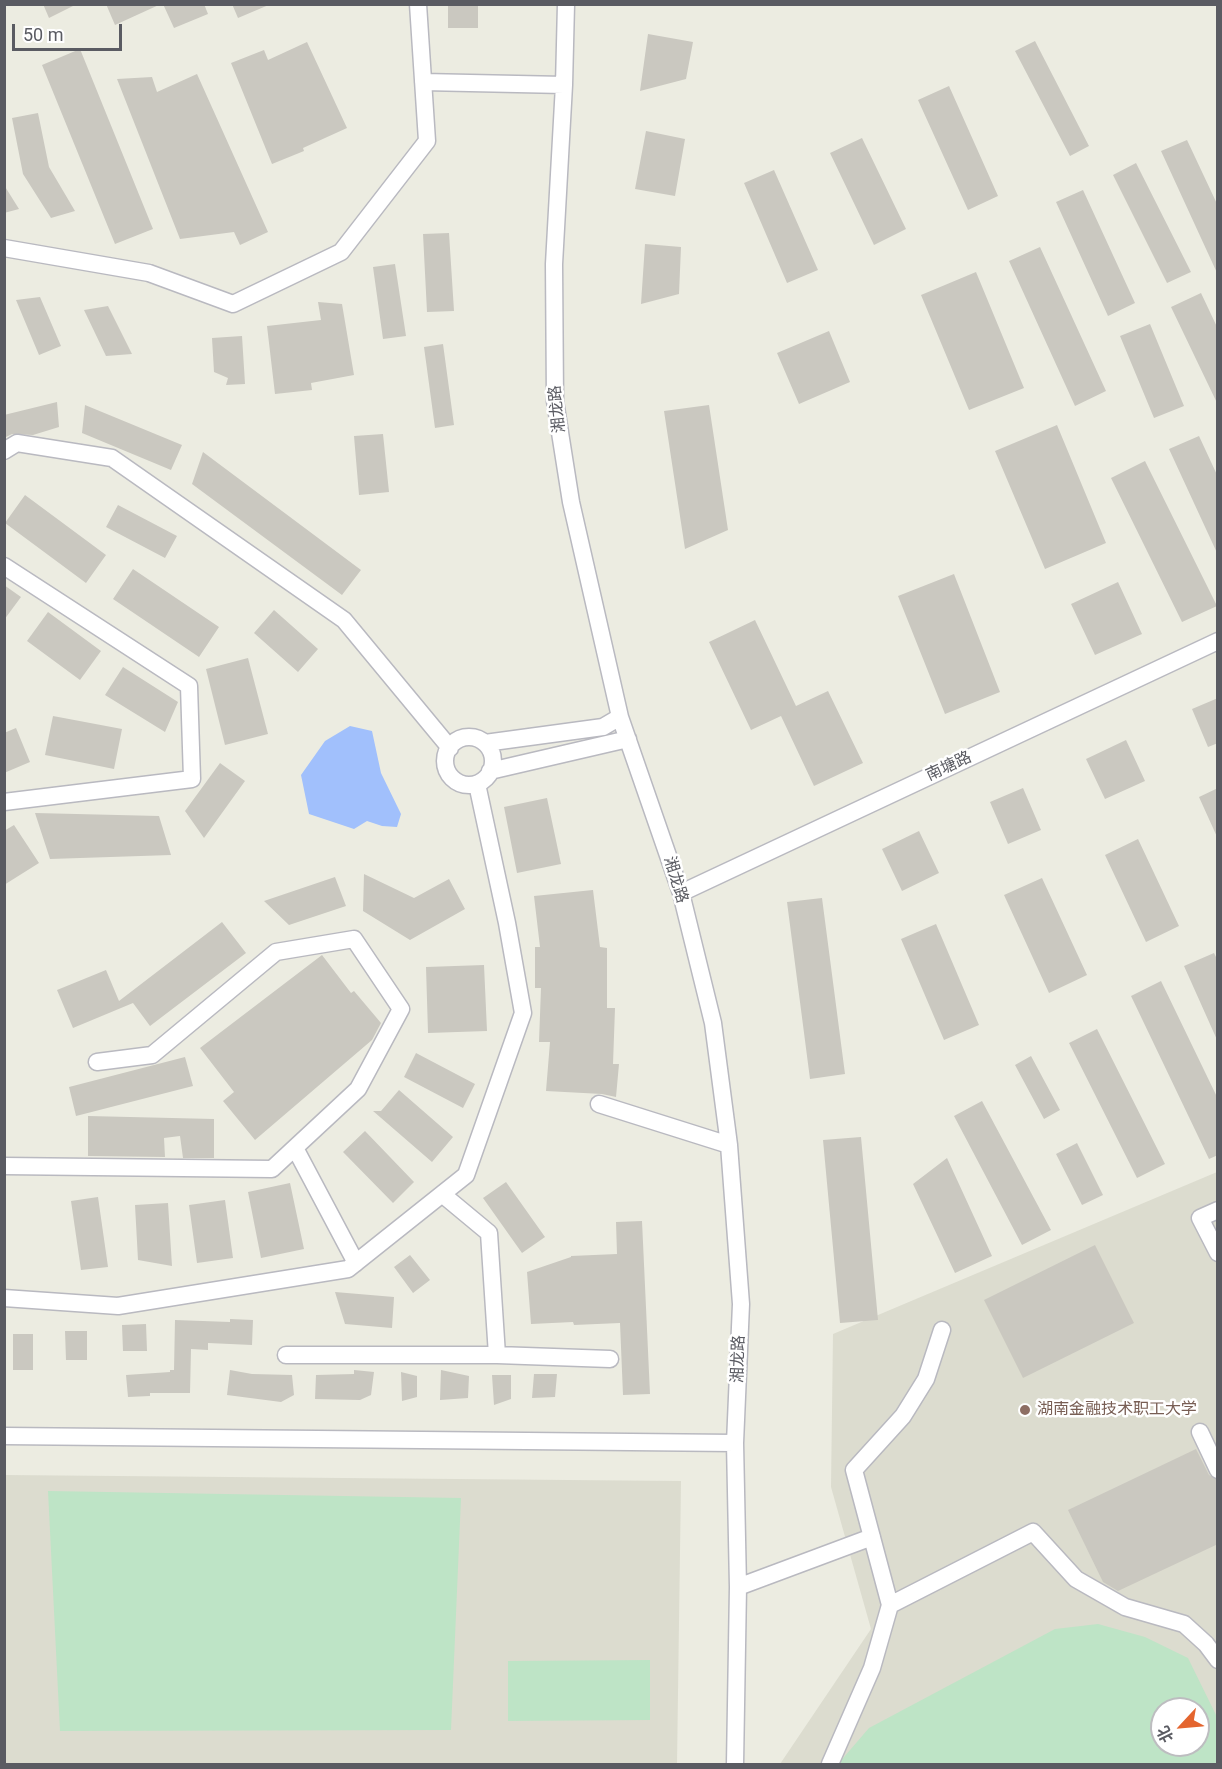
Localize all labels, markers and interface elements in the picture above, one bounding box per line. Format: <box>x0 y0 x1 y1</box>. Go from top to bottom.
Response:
scale bar <box>15 12 124 50</box>
text: 50 m <box>23 24 63 45</box>
street label: 湘龙路 <box>546 384 570 434</box>
street label: 南塘路 <box>923 748 975 786</box>
street label: 湘龙路 <box>659 854 691 906</box>
street label: 湘龙路 <box>729 1335 749 1383</box>
place label: 湖南金融技术职工大学 <box>1037 1400 1197 1420</box>
marker: 湖南金融技术职工大学 <box>1018 1403 1032 1417</box>
north arrow <box>1150 1697 1210 1757</box>
text: 北 <box>1153 1723 1177 1746</box>

